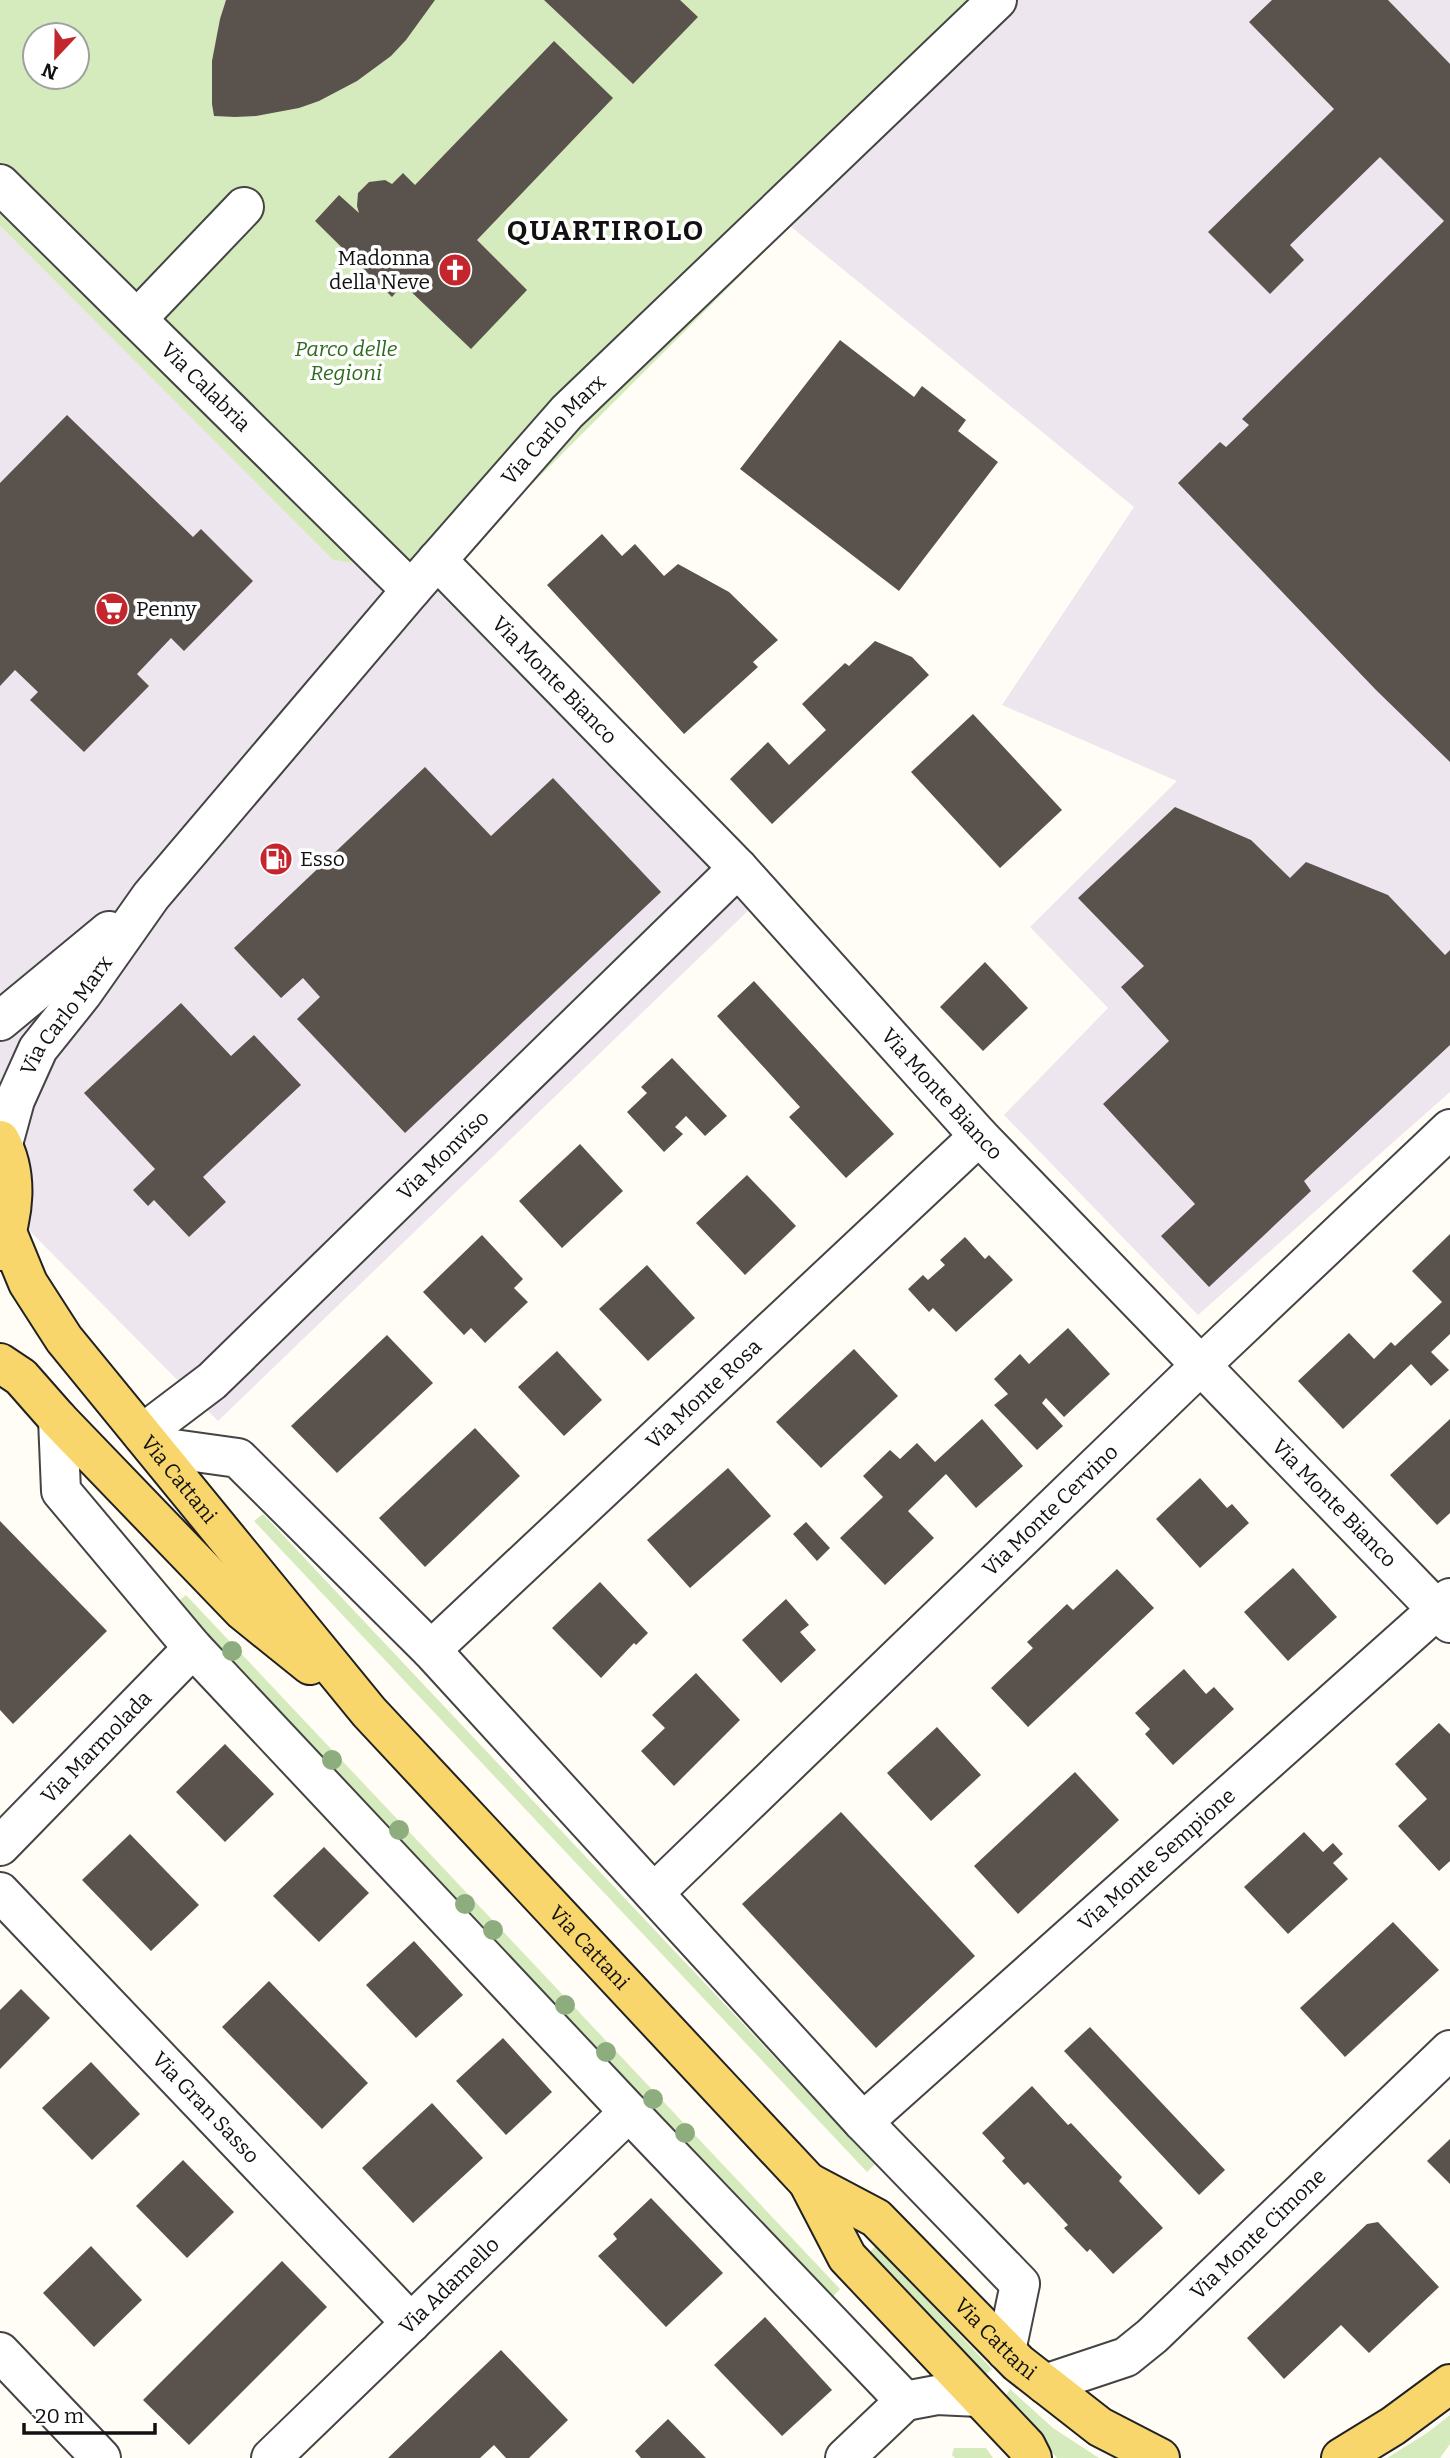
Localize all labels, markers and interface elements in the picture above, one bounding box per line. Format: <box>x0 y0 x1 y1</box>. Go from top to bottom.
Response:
north arrow <box>21 21 91 91</box>
text: N <box>38 58 61 85</box>
district label: QUARTIROLO <box>507 214 705 247</box>
place label: Madonna della Neve <box>329 245 431 295</box>
church icon: Madonna della Neve <box>436 251 474 289</box>
park label: Parco delle Regioni <box>295 336 398 386</box>
street label: Via Calabria <box>155 337 256 437</box>
street label: Via Carlo Marx <box>496 369 611 490</box>
supermarket icon: Penny <box>93 590 131 628</box>
place label: Penny <box>136 596 198 622</box>
street label: Via Monte Bianco <box>486 611 623 749</box>
fuel station icon: Esso <box>257 840 295 878</box>
place label: Esso <box>300 846 345 872</box>
street label: Via Carlo Marx <box>15 950 118 1079</box>
street label: Via Monte Bianco <box>876 1023 1008 1165</box>
street label: Via Monviso <box>392 1105 495 1206</box>
street label: Via Monte Rosa <box>641 1333 767 1455</box>
street label: Via Cattani <box>135 1430 222 1529</box>
street label: Via Monte Bianco <box>1266 1434 1402 1573</box>
street label: Via Monte Cervino <box>977 1439 1124 1582</box>
street label: Via Marmolada <box>36 1685 157 1809</box>
street label: Via Monte Sempione <box>1073 1783 1241 1936</box>
street label: Via Cattani <box>543 1900 635 1995</box>
street label: Via Gran Sasso <box>146 2047 265 2169</box>
street label: Via Monte Cimone <box>1185 2163 1331 2305</box>
street label: Via Adamello <box>394 2231 505 2340</box>
street label: Via Cattani <box>949 2293 1042 2386</box>
scale bar <box>24 2392 156 2436</box>
text: 20 m <box>35 2403 84 2429</box>

